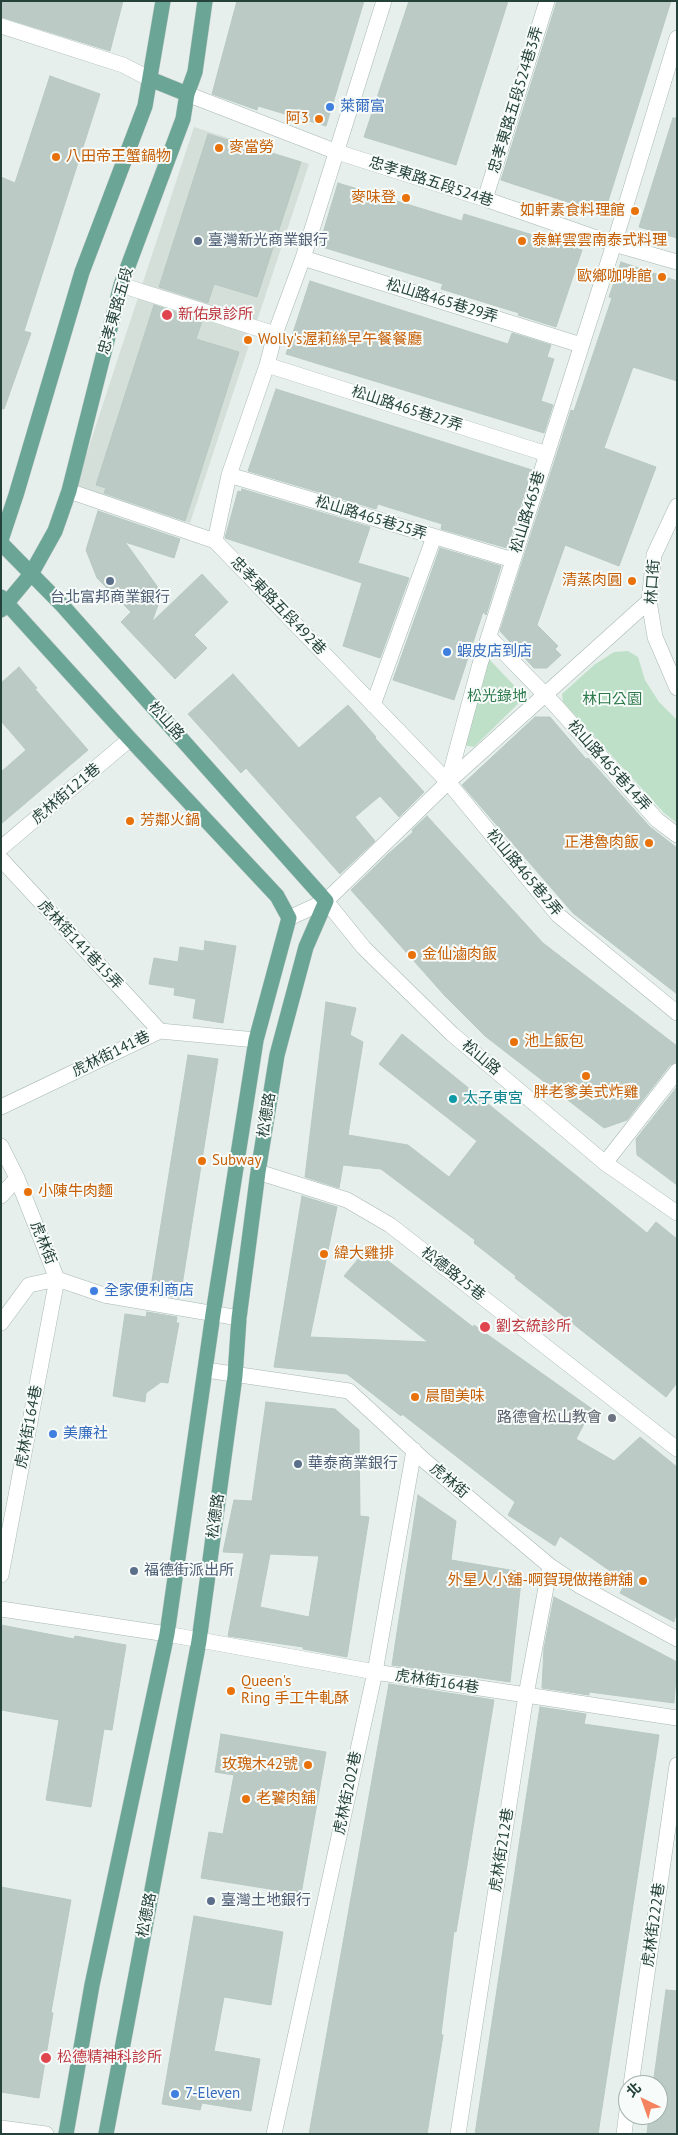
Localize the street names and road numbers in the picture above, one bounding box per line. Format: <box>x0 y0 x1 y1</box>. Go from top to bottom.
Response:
street label: 忠孝東路五段524巷3弄 <box>485 24 547 176</box>
street label: 忠孝東路五段524巷 <box>367 153 495 211</box>
street label: 忠孝東路五段 <box>95 265 137 357</box>
street label: 松山路465巷29弄 <box>384 275 500 327</box>
street label: 松山路465巷27弄 <box>349 383 465 435</box>
street label: 松山路465巷 <box>507 469 549 555</box>
street label: 松山路465巷25弄 <box>313 492 429 544</box>
street label: 忠孝東路五段492巷 <box>227 553 329 659</box>
street label: 林口街 <box>642 559 664 605</box>
street label: 松山路 <box>144 698 188 744</box>
street label: 松山路465巷14弄 <box>564 717 654 815</box>
street label: 虎林街121巷 <box>28 760 104 828</box>
street label: 松山路465巷2弄 <box>482 826 566 920</box>
street label: 虎林街141巷15弄 <box>34 896 126 994</box>
street label: 虎林街141巷 <box>69 1027 153 1081</box>
street label: 松山路 <box>458 1037 504 1079</box>
street label: 松德路 <box>255 1091 279 1139</box>
street label: 虎林街 <box>26 1219 60 1267</box>
street label: 松德路25巷 <box>417 1243 489 1305</box>
street label: 虎林街164巷 <box>12 1384 46 1470</box>
street label: 虎林街 <box>426 1460 472 1502</box>
street label: 松德路 <box>204 1492 228 1540</box>
street label: 虎林街164巷 <box>394 1666 480 1698</box>
street label: 虎林街202巷 <box>330 1750 366 1836</box>
street label: 虎林街212巷 <box>486 1807 518 1893</box>
street label: 虎林街222巷 <box>639 1882 669 1968</box>
street label: 松德路 <box>134 1891 160 1939</box>

